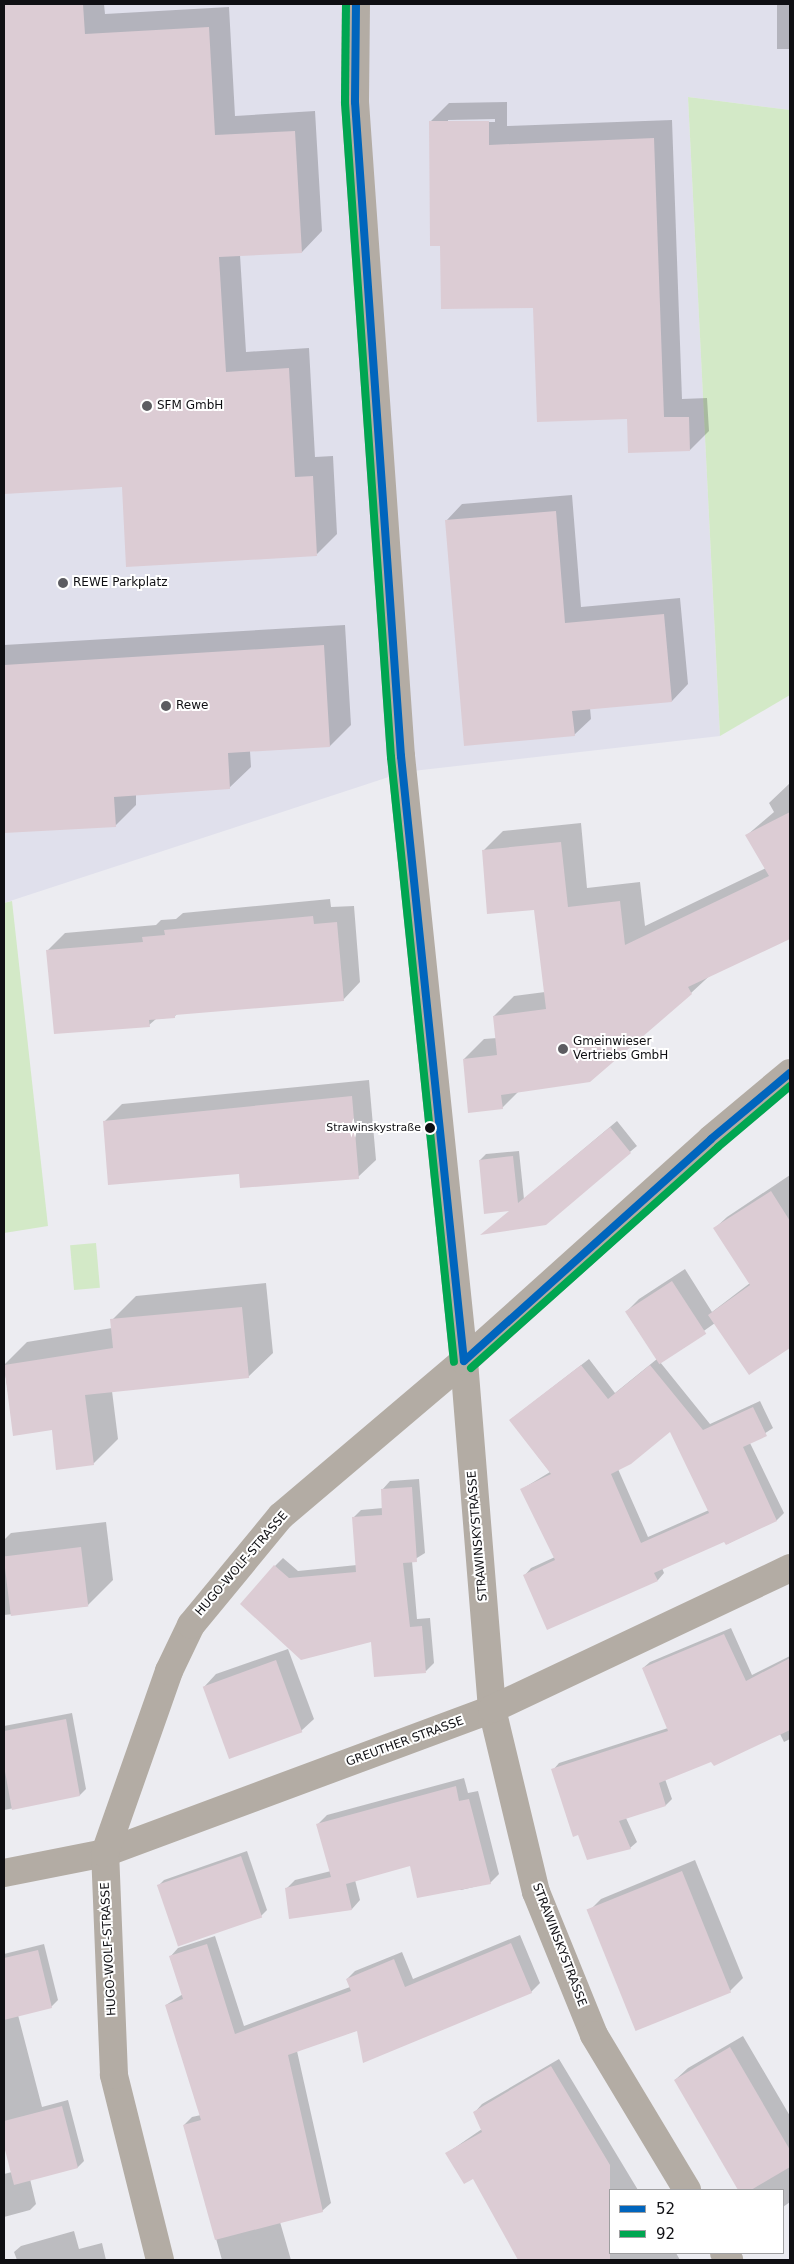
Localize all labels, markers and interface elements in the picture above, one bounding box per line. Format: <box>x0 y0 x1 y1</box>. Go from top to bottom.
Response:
place label: SFM GmbH <box>157 399 223 413</box>
marker: SFM GmbH <box>141 400 153 412</box>
place label: REWE Parkplatz <box>73 576 167 590</box>
marker: REWE Parkplatz <box>57 577 69 589</box>
place label: Rewe <box>176 699 208 713</box>
marker: Rewe <box>160 700 172 712</box>
place label: Gmeinwieser Vertriebs GmbH <box>573 1035 668 1063</box>
marker: Gmeinwieser Vertriebs GmbH <box>557 1043 569 1055</box>
place label: Strawinskystraße <box>326 1121 421 1135</box>
marker: Strawinskystraße <box>425 1123 435 1133</box>
street label: STRAWINSKYSTRASSE <box>465 1470 491 1602</box>
street label: HUGO-WOLF-STRASSE <box>193 1509 291 1619</box>
street label: GREUTHER STRASSE <box>344 1714 466 1770</box>
street label: STRAWINSKYSTRASSE <box>529 1881 589 2009</box>
street label: HUGO-WOLF-STRASSE <box>98 1882 120 2016</box>
legend <box>609 2189 784 2254</box>
text: 52 <box>656 2200 675 2218</box>
text: 92 <box>656 2225 675 2243</box>

